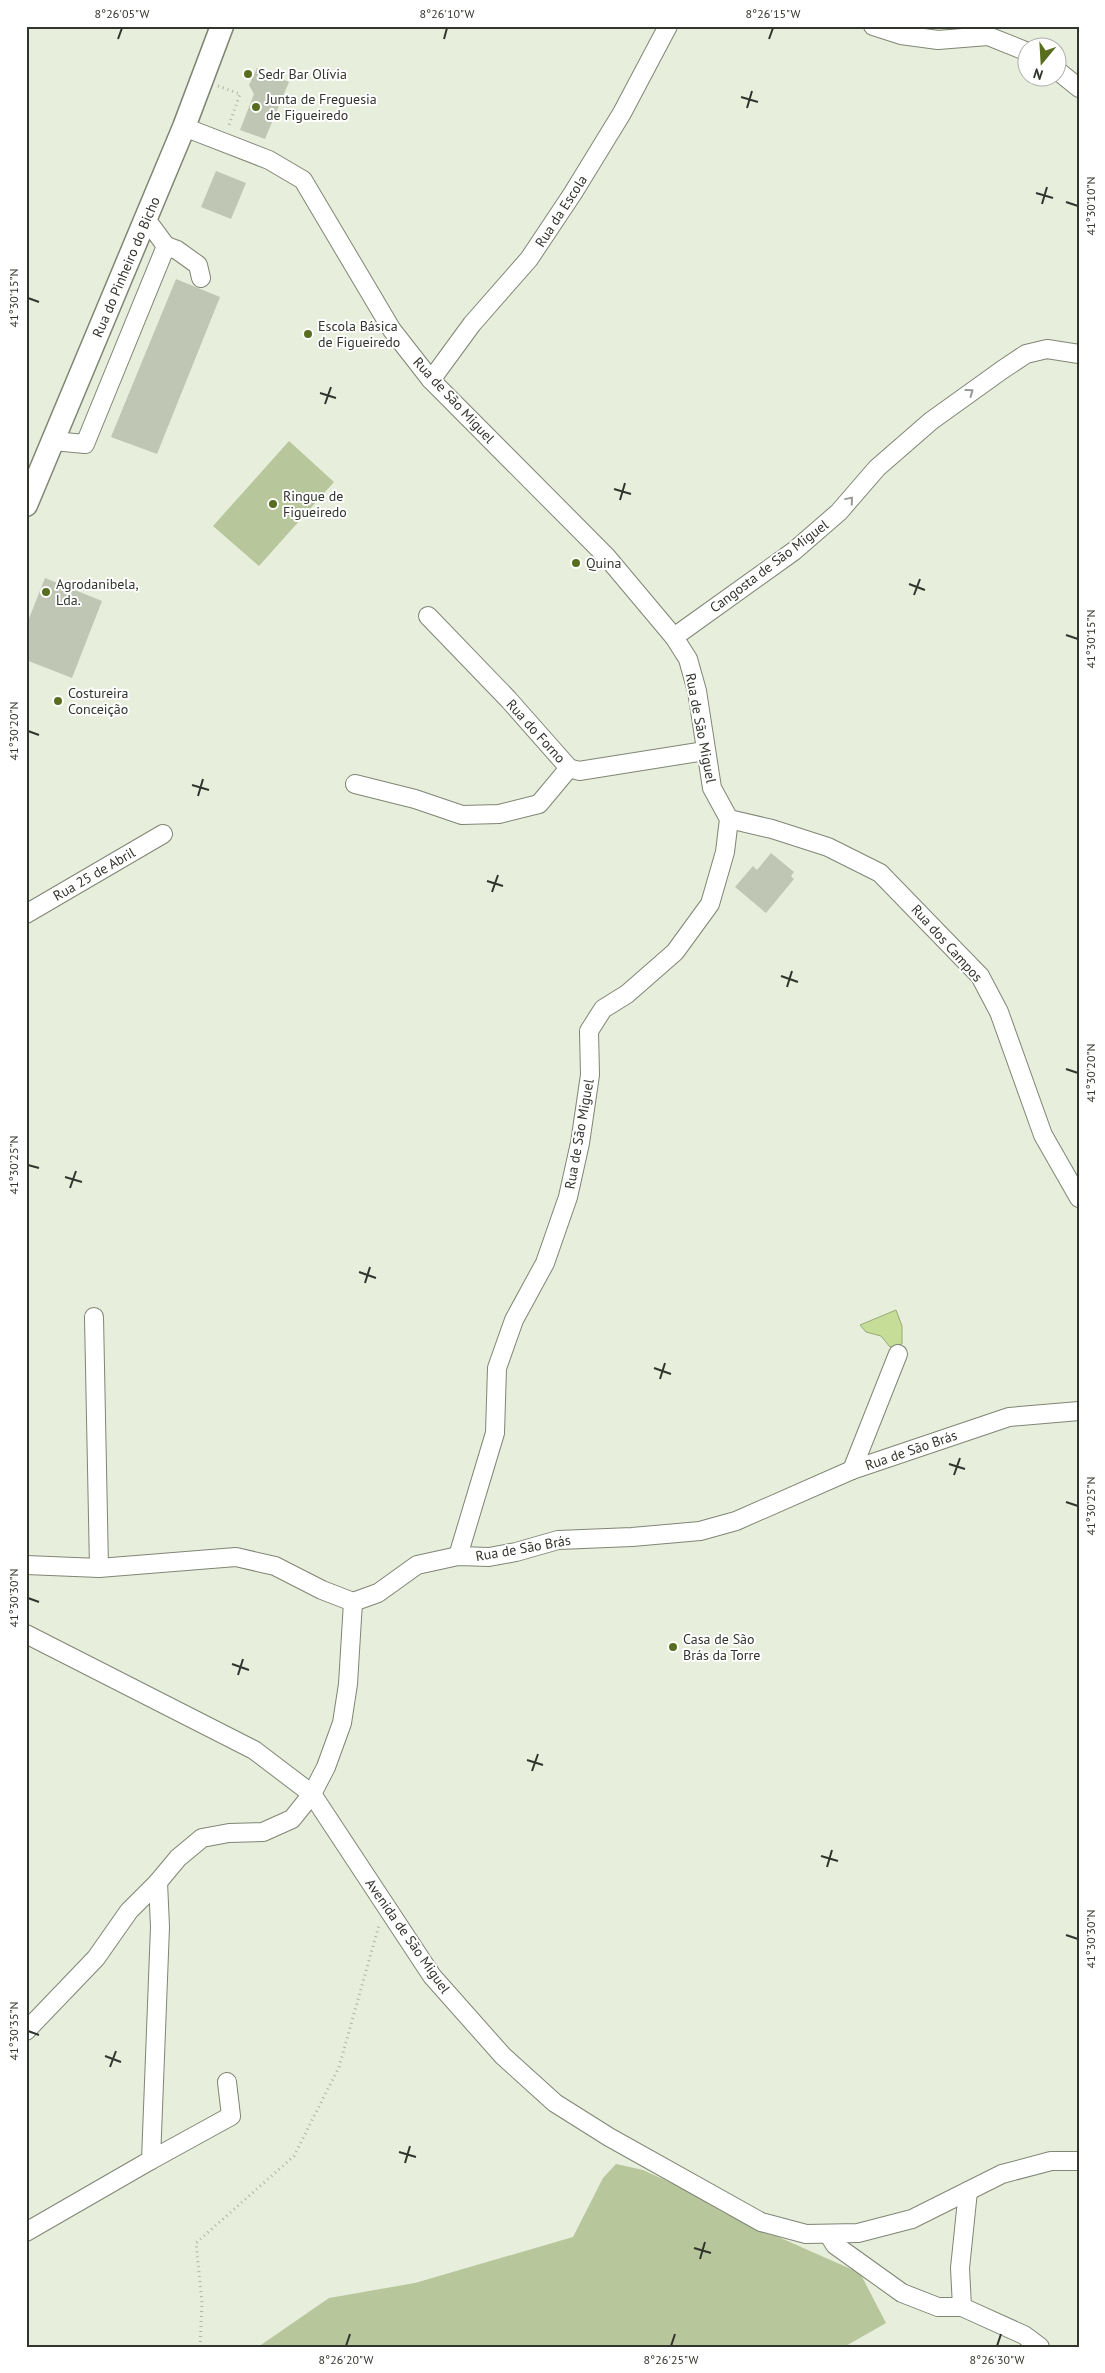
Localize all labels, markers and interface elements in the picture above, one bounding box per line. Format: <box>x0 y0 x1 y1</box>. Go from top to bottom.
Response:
text: 8°26'05"W <box>95 6 149 21</box>
text: 8°26'10"W <box>420 6 474 21</box>
text: 8°26'15"W <box>746 6 800 21</box>
north arrow <box>1018 38 1068 88</box>
text: N <box>1031 64 1045 84</box>
place label: Sedr Bar Olívia <box>258 65 347 83</box>
marker: Sedr Bar Olívia <box>242 68 254 80</box>
place label: Junta de Freguesia de Figueiredo <box>265 90 377 124</box>
marker: Junta de Freguesia de Figueiredo <box>250 101 262 113</box>
street label: Rua da Escola <box>531 171 591 251</box>
text: 41°30'10"N <box>1083 176 1098 236</box>
street label: Rua do Pinheiro do Bicho <box>88 194 164 340</box>
text: 41°30'15"N <box>6 268 21 328</box>
place label: Escola Básica de Figueiredo <box>318 317 400 351</box>
marker: Escola Básica de Figueiredo <box>302 328 314 340</box>
street label: Rua de São Miguel <box>409 353 499 447</box>
one-way arrow <box>964 389 973 397</box>
place label: Ringue de Figueiredo <box>283 487 347 521</box>
one-way arrow <box>844 497 853 506</box>
marker: Ringue de Figueiredo <box>267 498 279 510</box>
street label: Cangosta de São Miguel <box>706 516 832 616</box>
place label: Quina <box>586 554 622 572</box>
marker: Quina <box>570 557 582 569</box>
place label: Agrodanibela, Lda. <box>56 575 139 609</box>
marker: Agrodanibela, Lda. <box>40 586 52 598</box>
text: 41°30'15"N <box>1083 609 1098 669</box>
street label: Rua de São Miguel <box>682 672 720 784</box>
place label: Costureira Conceição <box>68 684 129 718</box>
marker: Costureira Conceição <box>52 695 64 707</box>
street label: Rua do Forno <box>503 695 569 767</box>
text: 41°30'20"N <box>6 701 21 761</box>
street label: Rua 25 de Abril <box>50 843 138 905</box>
street label: Rua dos Campos <box>907 901 987 986</box>
text: 41°30'20"N <box>1083 1043 1098 1103</box>
street label: Rua de São Miguel <box>560 1078 598 1190</box>
text: 41°30'25"N <box>6 1135 21 1195</box>
street label: Rua de São Brás <box>863 1426 960 1474</box>
text: 41°30'25"N <box>1083 1476 1098 1536</box>
street label: Rua de São Brás <box>474 1531 572 1565</box>
text: 41°30'30"N <box>6 1568 21 1628</box>
place label: Casa de São Brás da Torre <box>683 1630 760 1664</box>
marker: Casa de São Brás da Torre <box>667 1641 679 1653</box>
street label: Avenida de São Miguel <box>362 1875 454 1997</box>
text: 41°30'30"N <box>1083 1909 1098 1969</box>
text: 41°30'35"N <box>6 2001 21 2061</box>
text: 8°26'20"W <box>319 2352 373 2367</box>
text: 8°26'25"W <box>644 2352 698 2367</box>
text: 8°26'30"W <box>970 2352 1024 2367</box>

